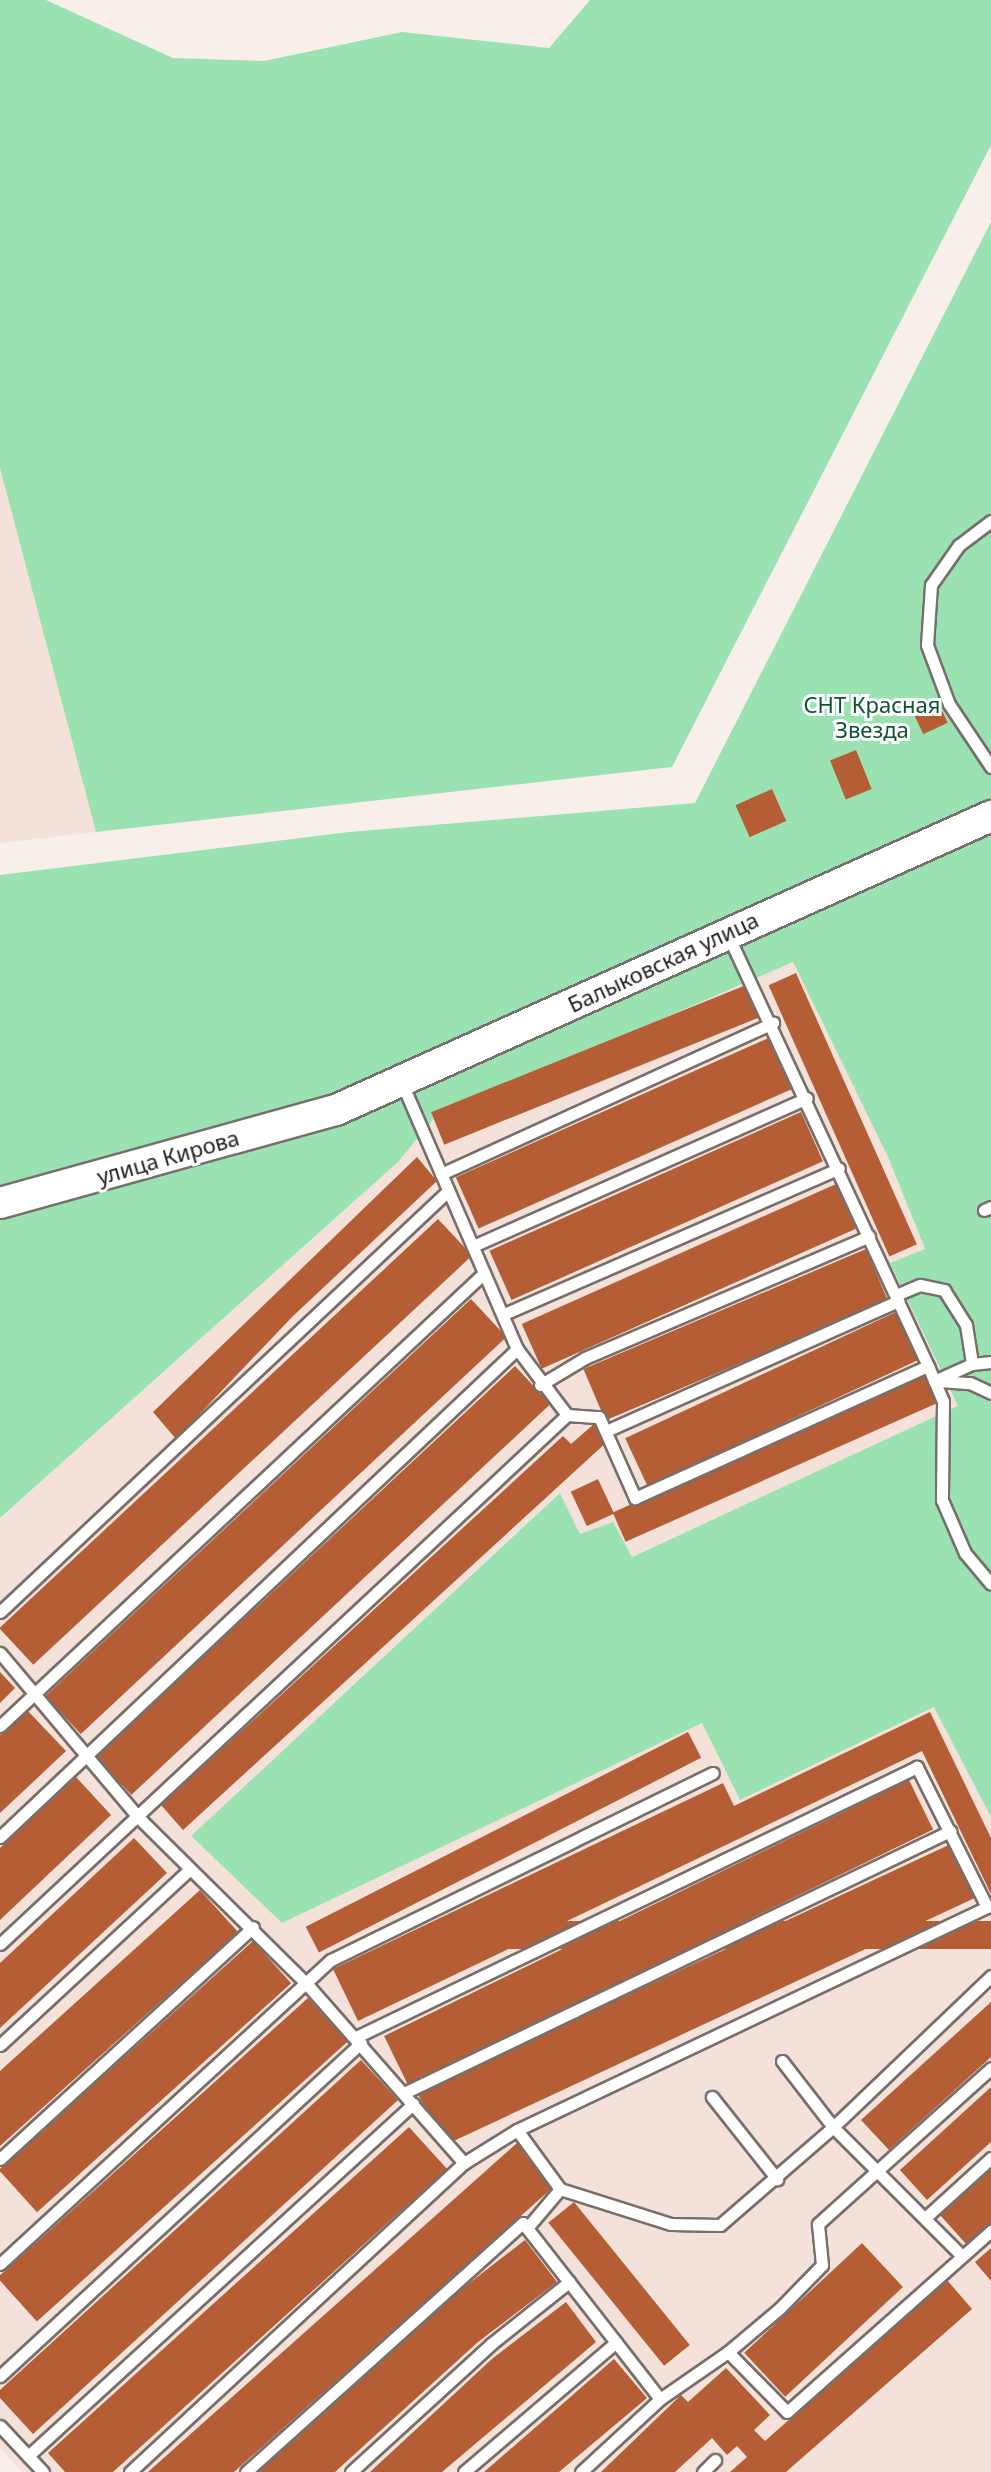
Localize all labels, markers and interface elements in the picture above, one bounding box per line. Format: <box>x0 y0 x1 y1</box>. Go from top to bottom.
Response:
park label: СНТ Красная Звезда <box>803 691 941 742</box>
street label: Балыковская улица <box>564 906 762 1018</box>
street label: улица Кирова <box>94 1124 242 1190</box>

